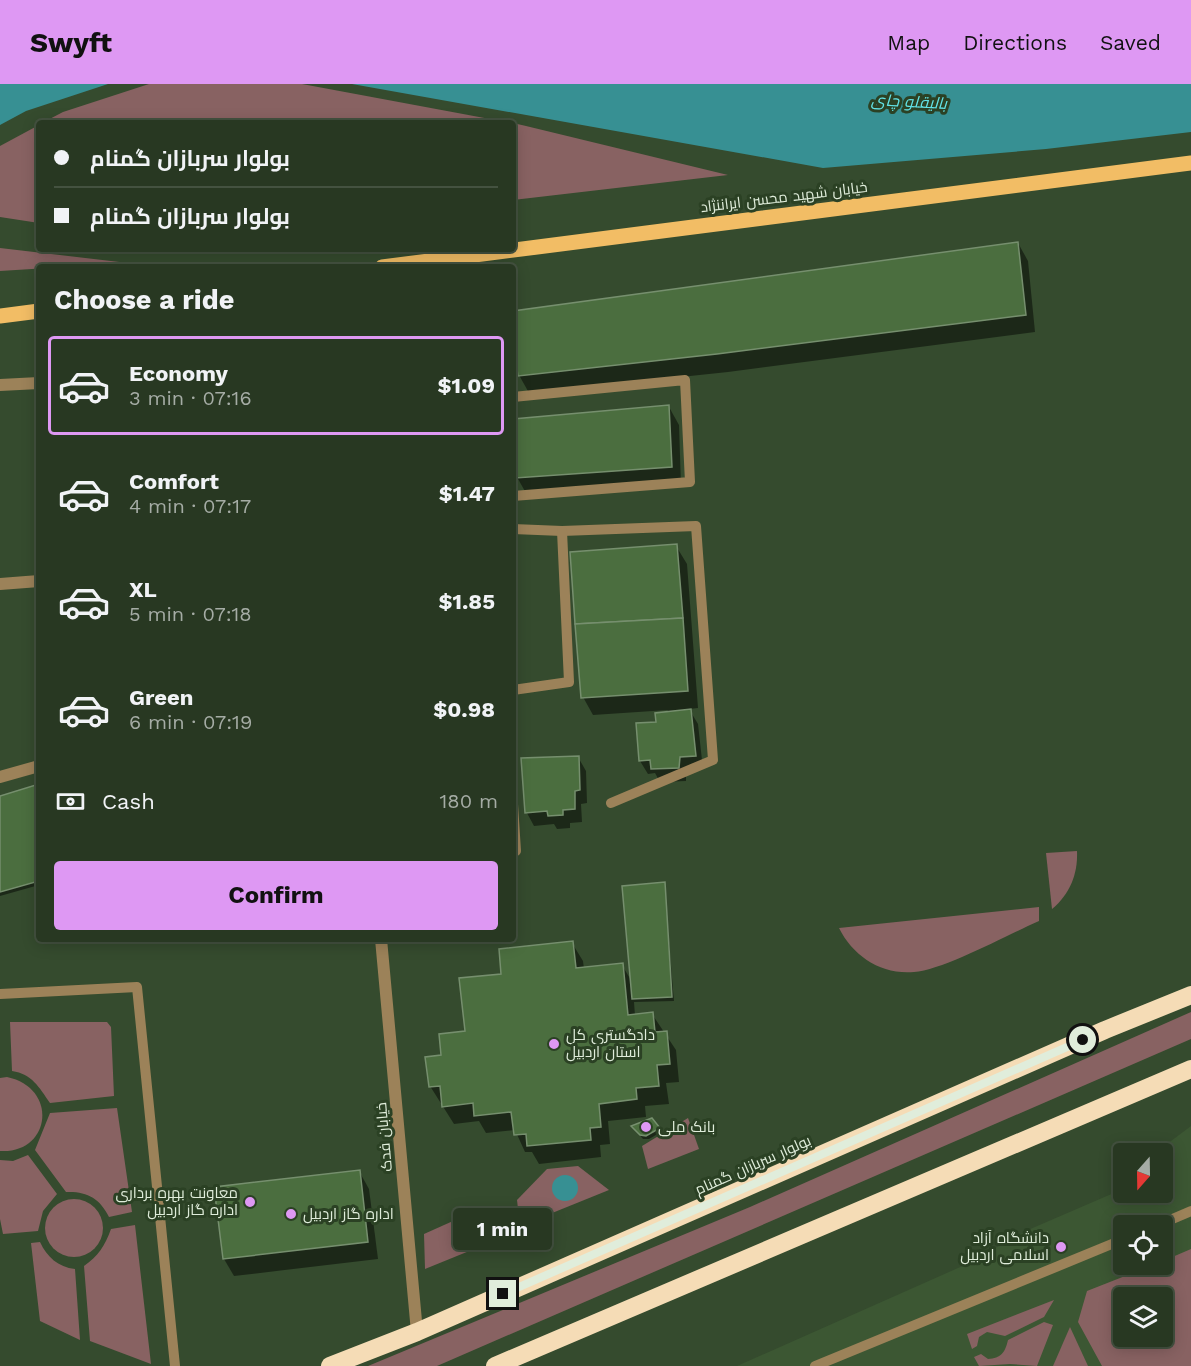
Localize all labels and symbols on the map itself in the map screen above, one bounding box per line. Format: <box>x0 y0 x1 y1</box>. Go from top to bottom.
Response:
water label: بالیقلو چای <box>871 90 948 114</box>
street label: خیابان شهید محسن ایراننژاد <box>699 178 869 217</box>
place label: دادگستری کل استان اردبیل <box>566 1026 655 1062</box>
route start <box>1069 1026 1096 1053</box>
marker: دادگستری کل استان اردبیل <box>547 1037 561 1051</box>
street label: خیابان فدک <box>372 1101 397 1172</box>
place label: بانک ملی <box>658 1118 715 1137</box>
marker: بانک ملی <box>639 1120 653 1134</box>
street label: بولوار سربازان گمنام <box>692 1131 814 1200</box>
north arrow <box>1113 1143 1173 1203</box>
place label: معاونت بهره برداری اداره گاز اردبیل <box>115 1184 238 1220</box>
marker: معاونت بهره برداری اداره گاز اردبیل <box>243 1195 257 1209</box>
place label: اداره گاز اردبیل <box>303 1205 394 1224</box>
marker: اداره گاز اردبیل <box>284 1207 298 1221</box>
callout: 1 min <box>454 1207 552 1249</box>
place label: دانشگاه آزاد اسلامی اردبیل <box>960 1229 1049 1265</box>
marker: دانشگاه آزاد اسلامی اردبیل <box>1054 1240 1068 1254</box>
route end <box>489 1280 516 1307</box>

